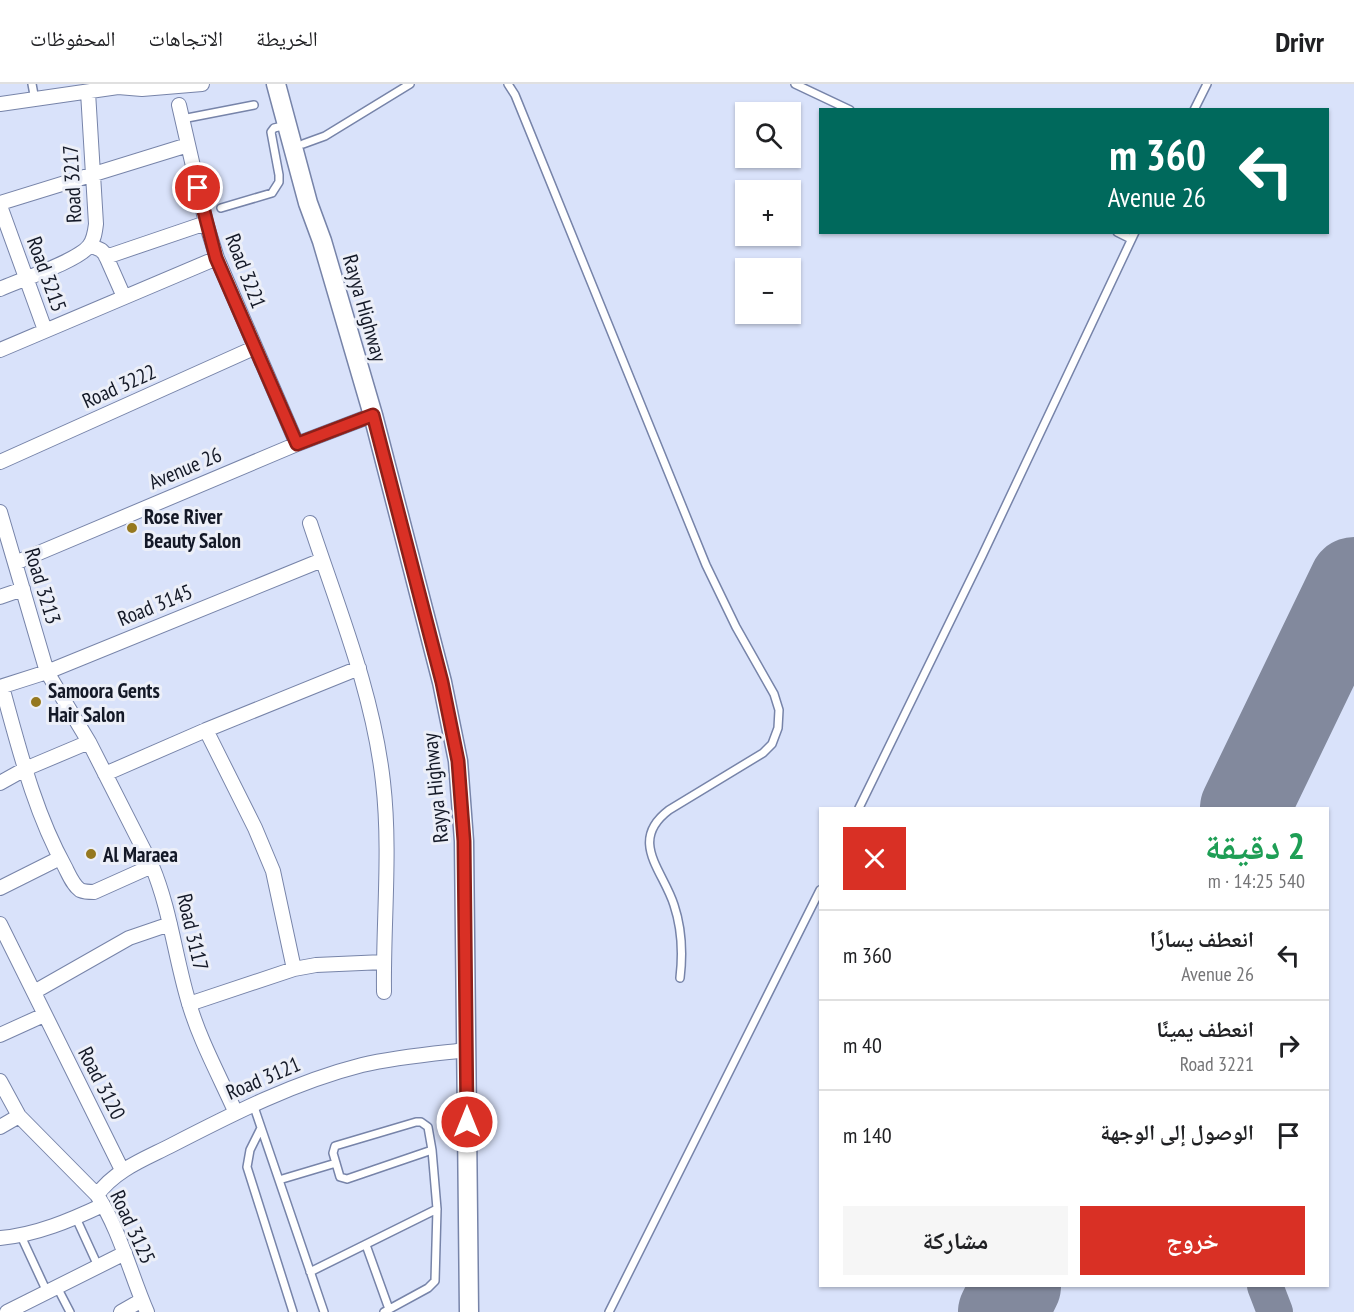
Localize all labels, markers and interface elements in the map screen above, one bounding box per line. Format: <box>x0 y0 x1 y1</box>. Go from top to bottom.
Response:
text: Drivr <box>1275 23 1324 60</box>
text: المحفوظات <box>30 25 115 52</box>
text: الاتجاهات <box>148 25 223 52</box>
text: الخريطة <box>256 25 318 52</box>
map controls <box>735 102 801 324</box>
button: search <box>735 102 801 168</box>
text: 360 m <box>1109 127 1206 182</box>
icon: left <box>1227 132 1305 210</box>
street label: Road 3217 <box>56 144 88 224</box>
pin <box>172 162 223 213</box>
icon: arrive <box>181 171 214 204</box>
button: + <box>735 180 801 246</box>
text: Avenue 26 <box>1108 180 1206 214</box>
street label: Road 3221 <box>219 230 273 312</box>
street label: Road 3215 <box>21 233 73 315</box>
street label: Rayya Highway <box>337 251 393 365</box>
button: − <box>735 258 801 324</box>
street label: Road 3222 <box>78 358 160 414</box>
street label: Avenue 26 <box>145 441 225 495</box>
place label: Rose River Beauty Salon <box>144 503 241 554</box>
marker: Rose River Beauty Salon <box>125 521 139 535</box>
street label: Road 3213 <box>19 545 67 627</box>
street label: Road 3145 <box>114 578 196 632</box>
place label: Samoora Gents Hair Salon <box>48 677 160 728</box>
marker: Samoora Gents Hair Salon <box>29 695 43 709</box>
street label: Rayya Highway <box>416 732 454 844</box>
text: 2 دقيقة <box>1205 822 1305 869</box>
button: close <box>843 827 906 890</box>
place label: Al Maraea <box>102 841 178 868</box>
marker: Al Maraea <box>84 847 98 861</box>
text: 540 m · 14:25 <box>1208 868 1305 894</box>
street label: Road 3117 <box>171 891 215 973</box>
text: انعطف يسارًا <box>1150 925 1254 953</box>
icon: left <box>1272 939 1305 972</box>
text: 360 m <box>843 941 892 969</box>
text: Avenue 26 <box>1181 961 1254 987</box>
text: انعطف يمينًا <box>1156 1015 1254 1043</box>
icon: right <box>1272 1029 1305 1062</box>
text: 40 m <box>843 1031 882 1059</box>
street label: Road 3120 <box>72 1042 132 1124</box>
street label: Road 3121 <box>222 1050 304 1106</box>
text: Road 3221 <box>1180 1051 1254 1077</box>
position arrow <box>435 1090 499 1154</box>
text: الوصول إلى الوجهة <box>1100 1118 1254 1146</box>
icon: arrive <box>1272 1119 1305 1152</box>
text: 140 m <box>843 1121 892 1149</box>
street label: Road 3125 <box>104 1186 162 1268</box>
button: مشاركة <box>843 1206 1068 1275</box>
button: خروج <box>1080 1206 1305 1275</box>

